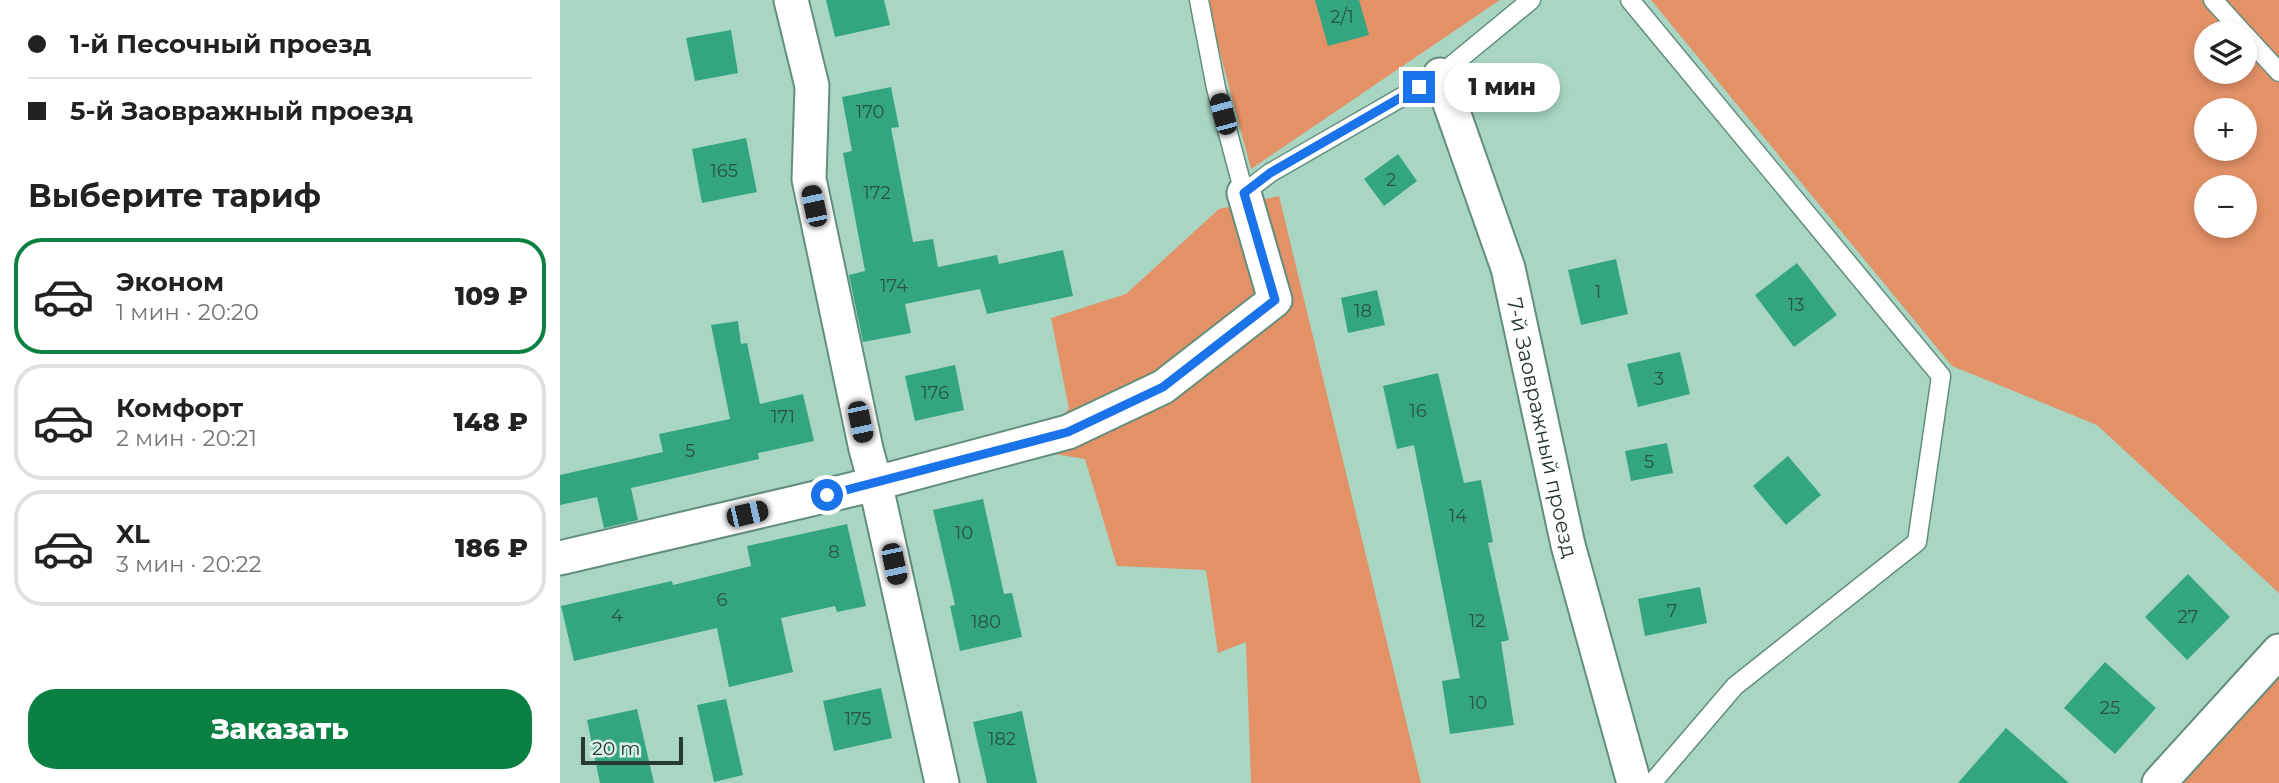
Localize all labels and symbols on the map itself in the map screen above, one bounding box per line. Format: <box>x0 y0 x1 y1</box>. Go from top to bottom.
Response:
house number: 2/1 <box>1330 6 1354 28</box>
callout: 1 мин <box>1444 62 1559 112</box>
route end <box>1403 71 1435 103</box>
car <box>1208 91 1239 137</box>
house number: 170 <box>856 101 884 123</box>
house number: 165 <box>710 160 738 182</box>
house number: 2 <box>1386 169 1396 191</box>
house number: 172 <box>863 182 891 204</box>
car <box>800 183 829 229</box>
house number: 174 <box>880 275 908 297</box>
house number: 1 <box>1595 281 1601 303</box>
house number: 13 <box>1788 294 1804 316</box>
street label: 7-й Заовражный проезд <box>1502 295 1583 560</box>
house number: 18 <box>1354 300 1372 322</box>
house number: 3 <box>1654 368 1664 390</box>
house number: 176 <box>921 382 949 404</box>
car <box>846 399 875 445</box>
house number: 16 <box>1409 400 1427 422</box>
house number: 171 <box>771 406 795 428</box>
house number: 5 <box>685 440 695 462</box>
house number: 5 <box>1644 451 1654 473</box>
route start <box>811 479 843 511</box>
car <box>725 499 770 529</box>
house number: 14 <box>1449 505 1467 527</box>
house number: 10 <box>955 522 973 544</box>
house number: 8 <box>828 541 840 563</box>
car <box>880 541 909 587</box>
house number: 6 <box>717 589 728 611</box>
house number: 7 <box>1667 600 1677 622</box>
house number: 4 <box>611 605 623 627</box>
house number: 27 <box>2178 606 2198 628</box>
house number: 12 <box>1469 610 1485 632</box>
house number: 180 <box>971 611 1001 633</box>
house number: 10 <box>1469 692 1487 714</box>
house number: 25 <box>2100 697 2120 719</box>
house number: 175 <box>845 708 871 730</box>
house number: 182 <box>988 728 1016 750</box>
scale bar <box>581 734 682 766</box>

